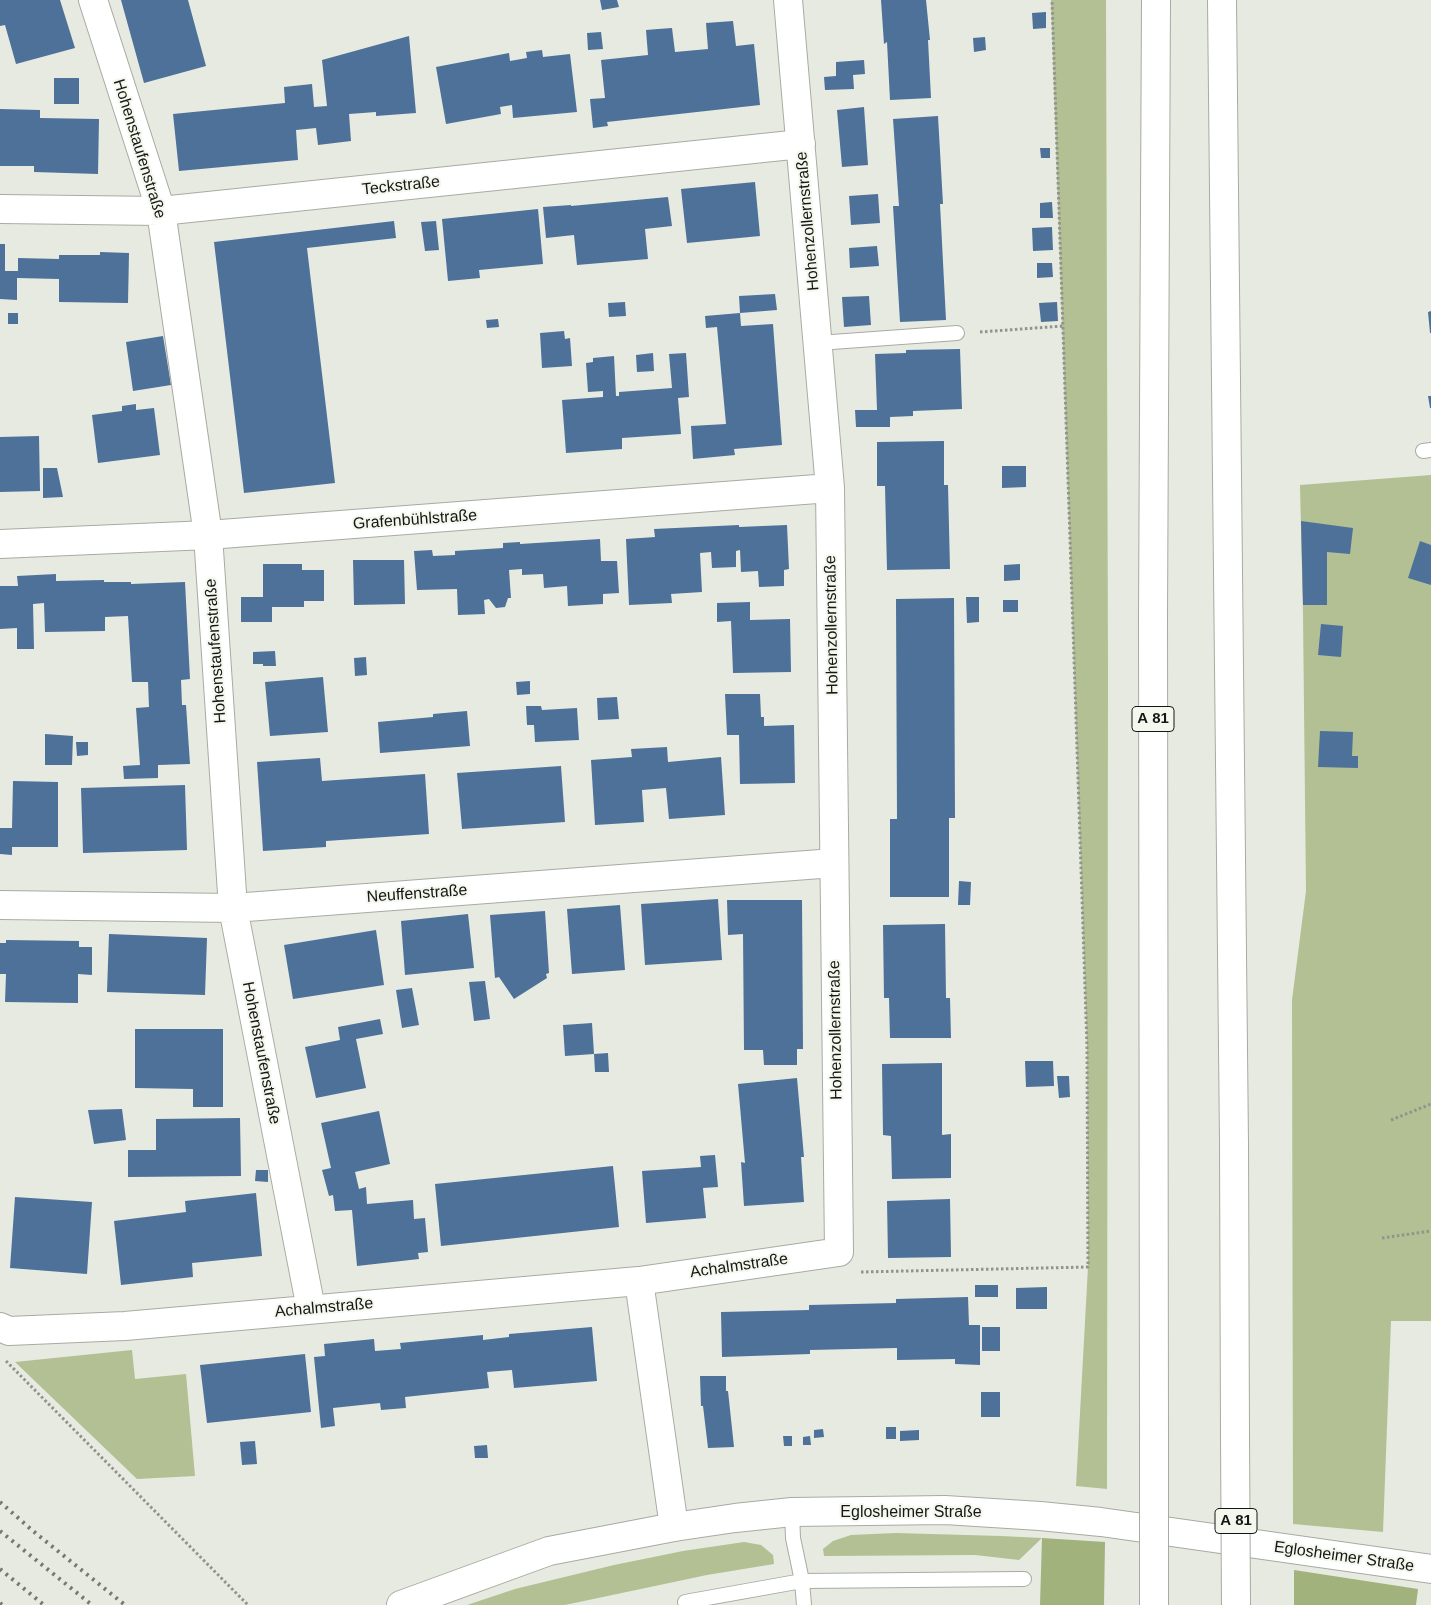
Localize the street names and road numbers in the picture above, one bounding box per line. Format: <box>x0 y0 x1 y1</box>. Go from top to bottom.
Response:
street label: Hohenstaufenstraße <box>109 77 169 221</box>
street label: Hohenzollernstraße <box>792 151 824 291</box>
street label: Teckstraße <box>361 172 441 200</box>
street label: Grafenbühlstraße <box>352 506 478 534</box>
street label: Hohenzollernstraße <box>821 555 843 695</box>
street label: Hohenstaufenstraße <box>201 578 231 724</box>
road number: A 81 <box>1132 706 1174 732</box>
street label: Neuffenstraße <box>366 881 468 907</box>
street label: Hohenzollernstraße <box>825 960 847 1100</box>
street label: Hohenstaufenstraße <box>238 980 284 1126</box>
street label: Achalmstraße <box>689 1250 789 1282</box>
street label: Achalmstraße <box>274 1294 374 1322</box>
street label: Eglosheimer Straße <box>840 1503 982 1523</box>
road number: A 81 <box>1215 1508 1257 1534</box>
street label: Eglosheimer Straße <box>1273 1538 1415 1576</box>

